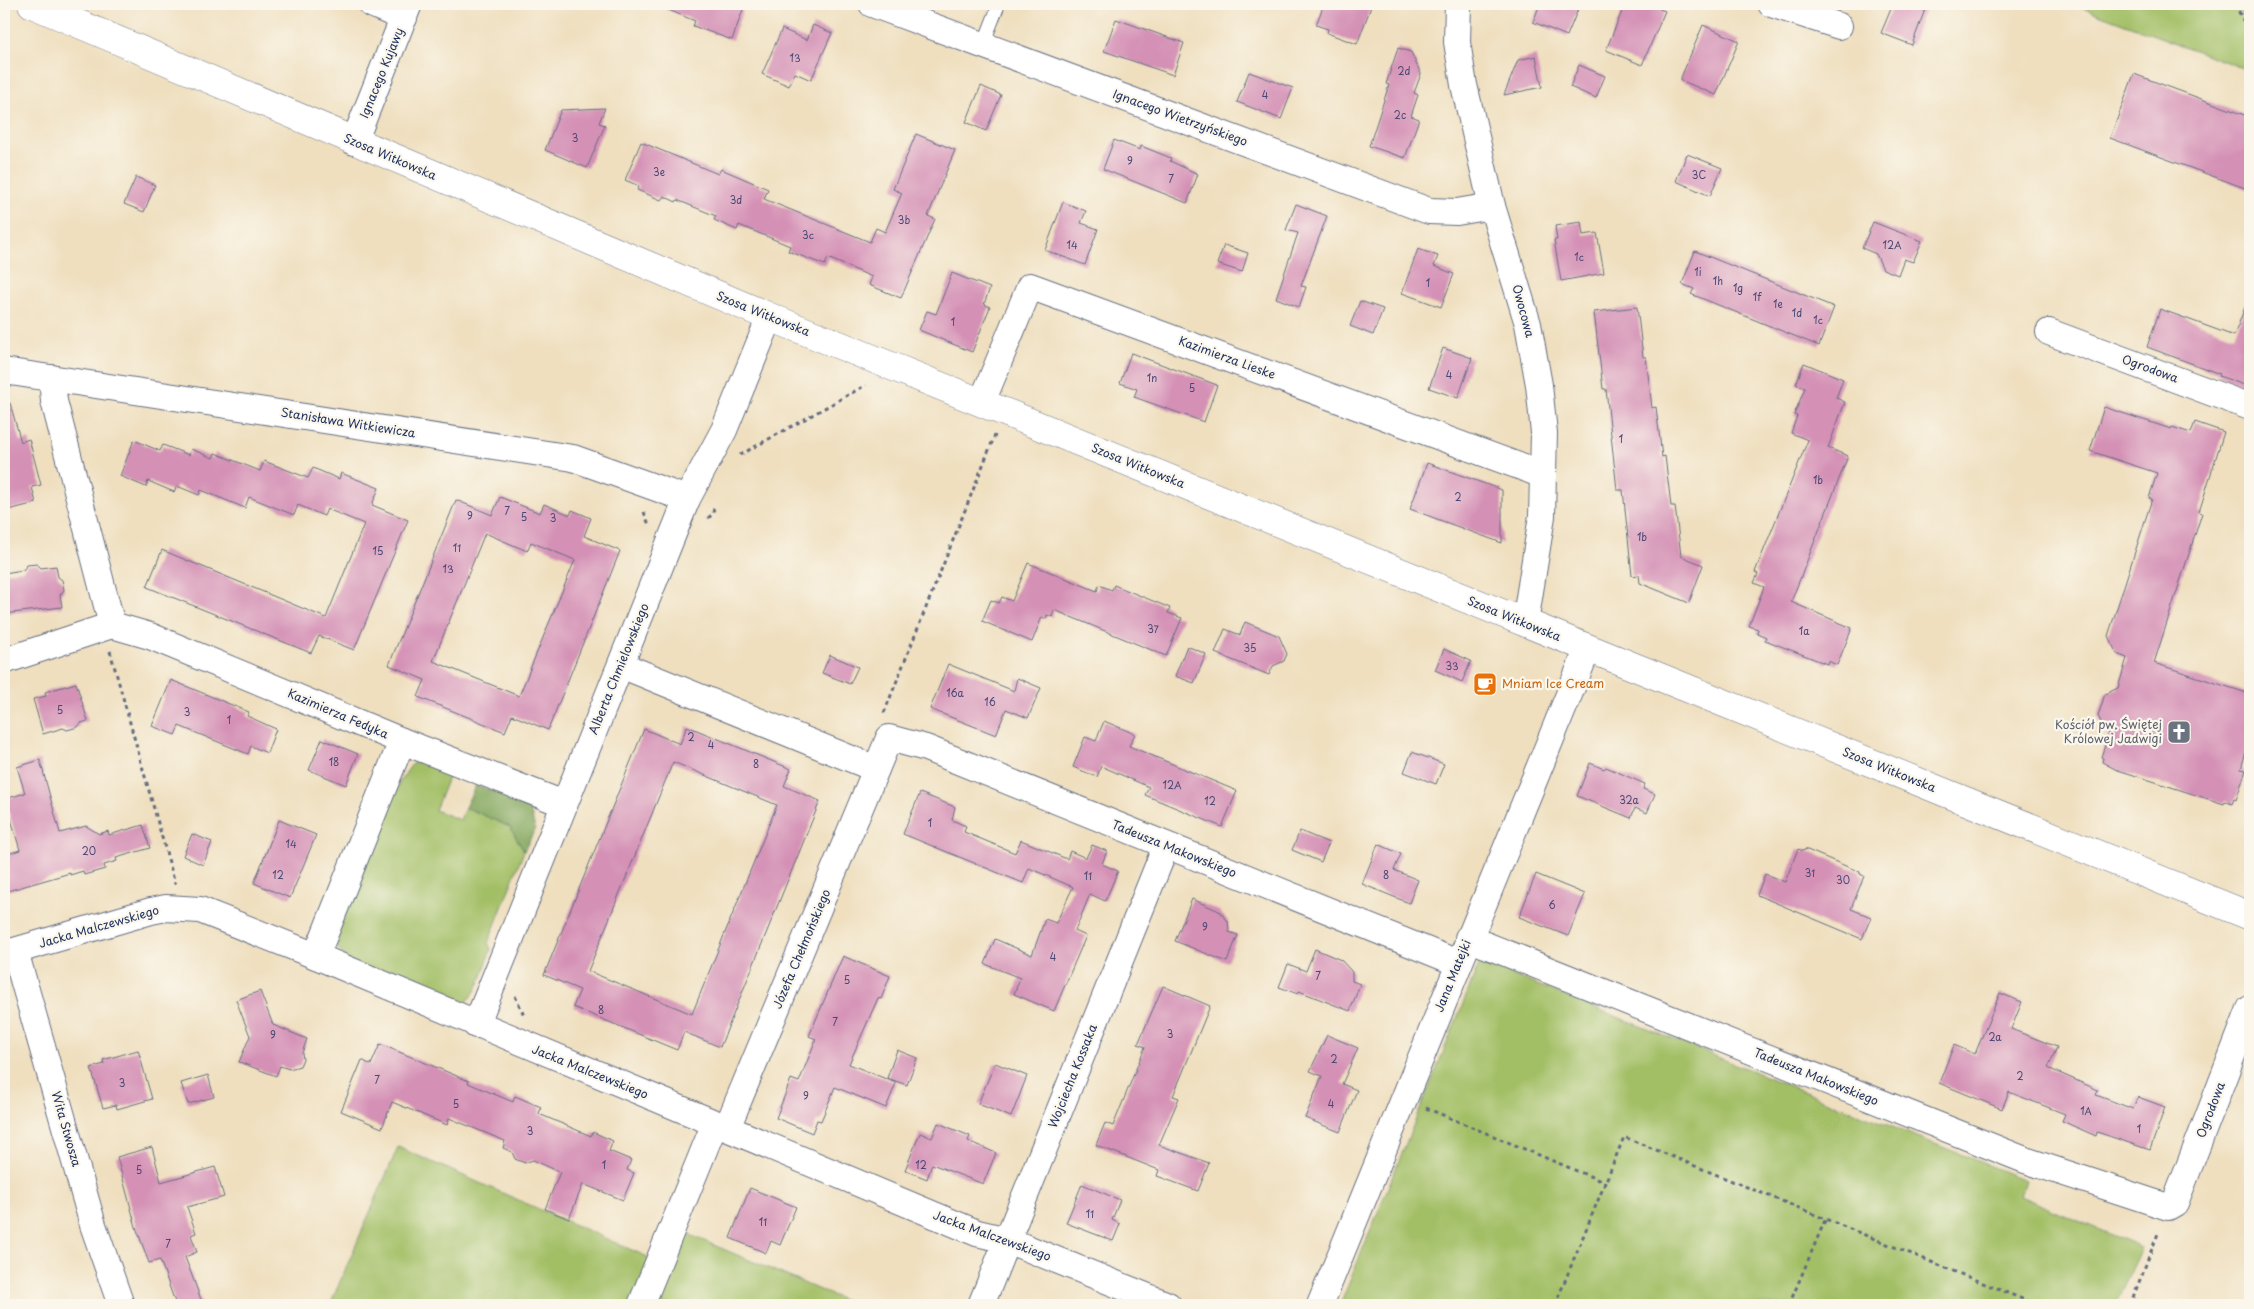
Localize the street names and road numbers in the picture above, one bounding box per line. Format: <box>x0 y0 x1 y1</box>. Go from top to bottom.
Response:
street label: Ignacego Kujawy <box>355 24 408 121</box>
street label: Ignacego Wietrzyńskiego <box>1110 84 1251 150</box>
street label: Szosa Witkowska <box>341 128 440 184</box>
street label: Owocowa <box>1508 282 1540 340</box>
street label: Szosa Witkowska <box>714 286 813 340</box>
street label: Kazimierza Lieske <box>1176 331 1278 383</box>
street label: Ogrodowa <box>2120 350 2181 387</box>
street label: Stanisława Witkiewicza <box>280 402 417 442</box>
street label: Szosa Witkowska <box>1089 438 1188 492</box>
street label: Szosa Witkowska <box>1465 591 1564 645</box>
street label: Alberta Chmielowskiego <box>583 600 653 737</box>
street label: Kazimierza Fedyka <box>285 684 392 743</box>
street label: Szosa Witkowska <box>1840 742 1939 796</box>
street label: Tadeusza Makowskiego <box>1109 815 1240 881</box>
street label: Józefa Chełmońskiego <box>768 886 835 1011</box>
street label: Jacka Malczewskiego <box>37 900 161 952</box>
street label: Jana Matejki <box>1429 937 1475 1015</box>
street label: Wojciecha Kossaka <box>1043 1021 1101 1130</box>
street label: Jacka Malczewskiego <box>529 1039 652 1103</box>
street label: Tadeusza Makowskiego <box>1751 1043 1882 1109</box>
street label: Ogrodowa <box>2191 1079 2229 1140</box>
street label: Wita Stwosza <box>48 1089 86 1169</box>
street label: Jacka Malczewskiego <box>931 1205 1054 1265</box>

